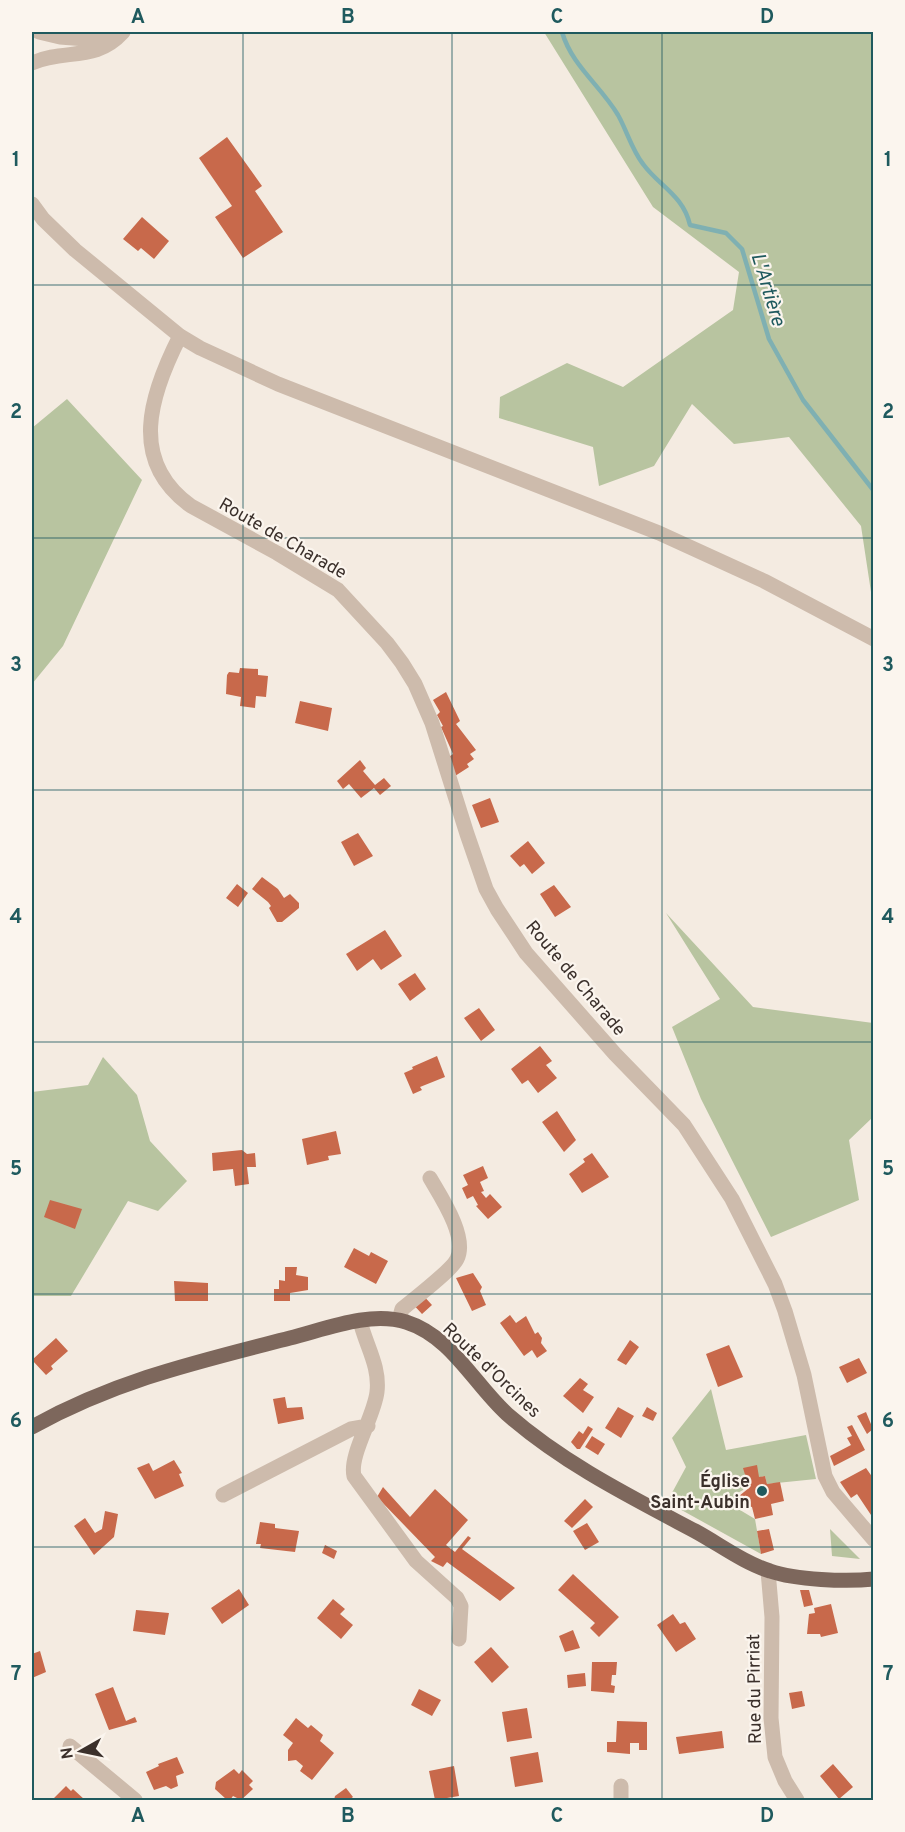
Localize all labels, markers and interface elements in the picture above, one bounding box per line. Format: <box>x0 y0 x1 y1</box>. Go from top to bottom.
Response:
text: A <box>131 5 145 31</box>
text: B <box>341 5 355 31</box>
text: C <box>551 5 563 31</box>
text: D <box>760 5 774 31</box>
text: 1 <box>12 148 20 174</box>
text: 1 <box>884 148 892 174</box>
water label: L'Artière <box>744 250 791 330</box>
text: 2 <box>10 400 22 426</box>
text: 2 <box>882 400 894 426</box>
street label: Route de Charade <box>214 493 350 585</box>
text: 3 <box>10 653 22 679</box>
text: 3 <box>882 653 894 679</box>
text: 4 <box>10 905 22 931</box>
text: 4 <box>882 905 894 931</box>
street label: Route de Charade <box>520 916 630 1042</box>
text: 5 <box>10 1157 22 1183</box>
text: 5 <box>882 1157 894 1183</box>
street label: Route d'Orcines <box>437 1318 545 1424</box>
text: 6 <box>10 1409 22 1435</box>
text: 6 <box>882 1409 894 1435</box>
place label: Église Saint-Aubin <box>650 1469 750 1515</box>
marker: Église Saint-Aubin <box>755 1484 769 1498</box>
street label: Rue du Pirriat <box>743 1634 768 1744</box>
text: 7 <box>11 1662 21 1688</box>
text: 7 <box>883 1662 893 1688</box>
north arrow <box>51 1721 111 1781</box>
text: N <box>57 1746 79 1760</box>
text: A <box>131 1804 145 1830</box>
text: B <box>341 1804 355 1830</box>
text: C <box>551 1804 563 1830</box>
text: D <box>760 1804 774 1830</box>

